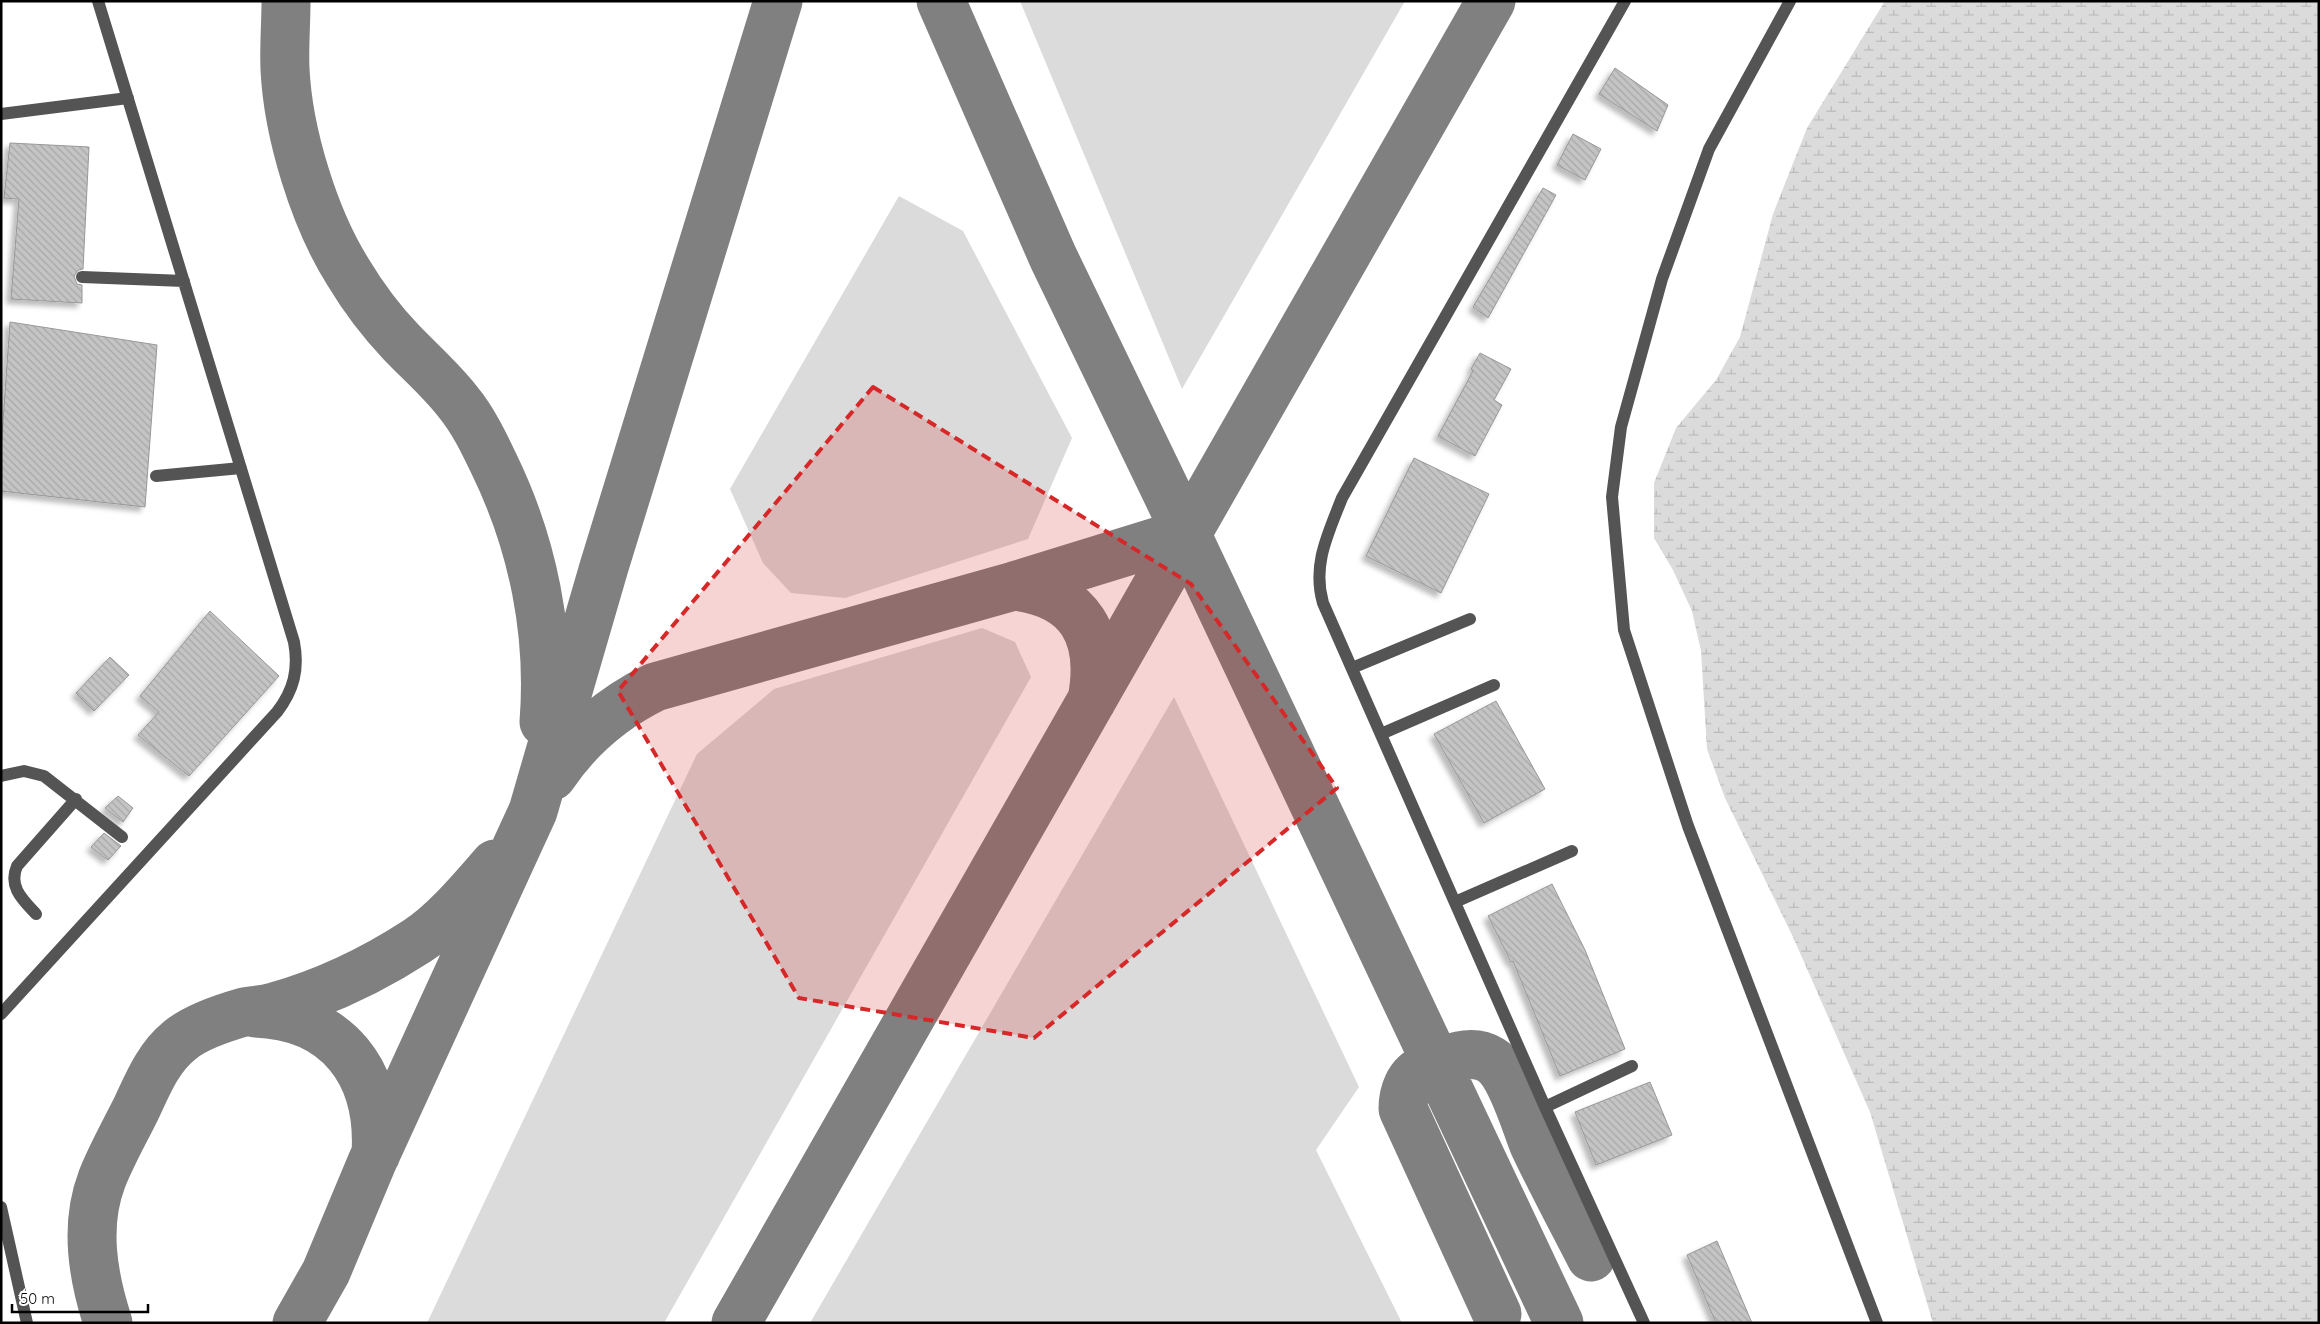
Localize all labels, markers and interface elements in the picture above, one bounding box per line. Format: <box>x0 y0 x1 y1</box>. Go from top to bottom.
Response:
scale bar <box>12 1282 149 1314</box>
text: 50 m <box>20 1289 55 1308</box>

